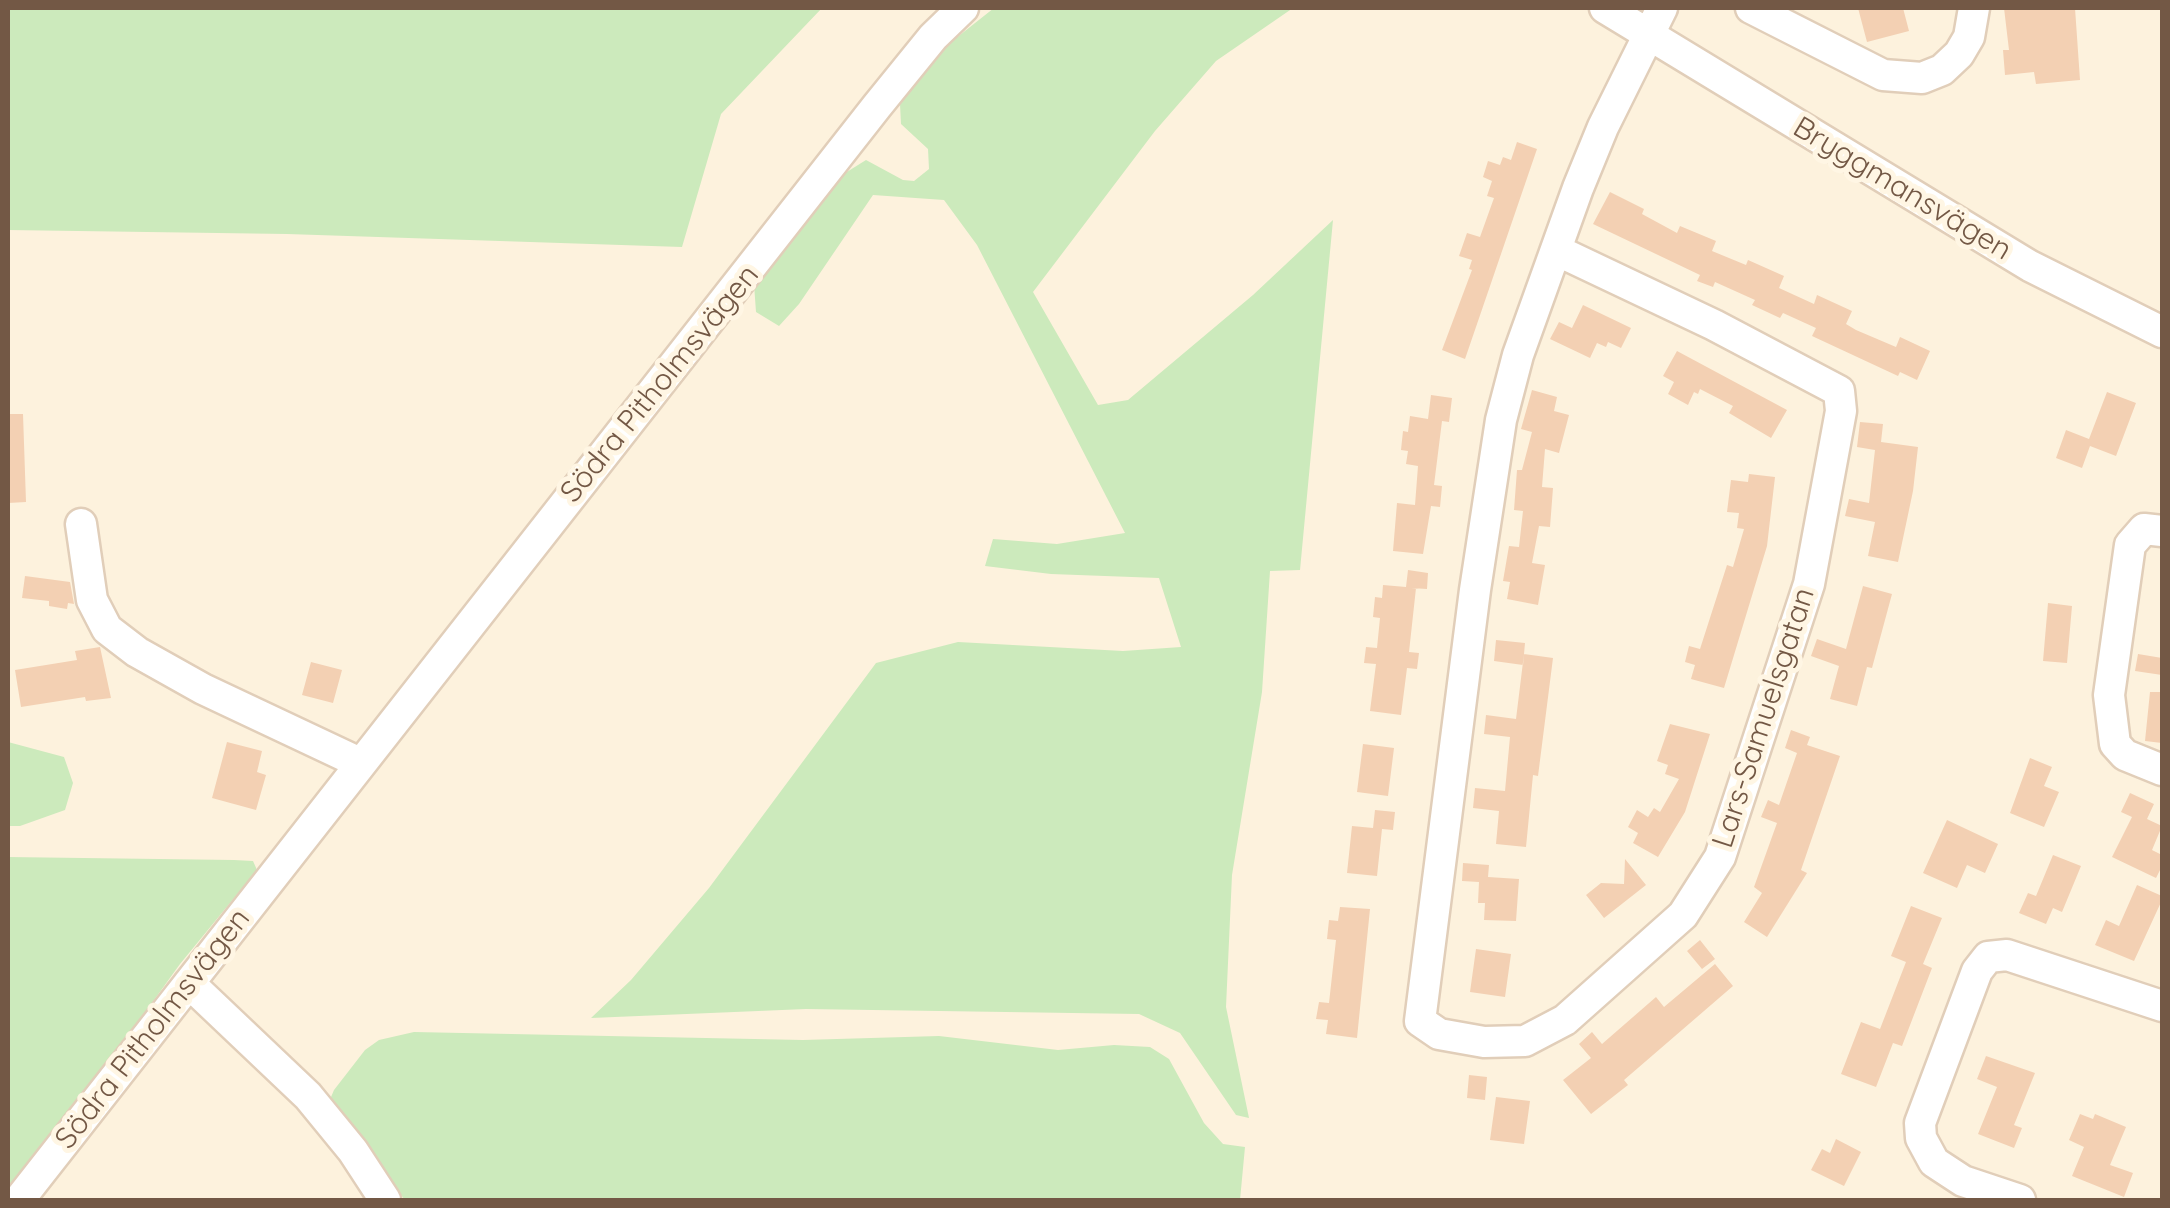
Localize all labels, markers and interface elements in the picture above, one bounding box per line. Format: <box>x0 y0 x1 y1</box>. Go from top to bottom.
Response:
street label: Bryggmansvägen <box>1786 110 2018 268</box>
street label: Södra Pitholmsvägen <box>553 258 767 510</box>
street label: Lars-Samuelsgatan <box>1705 583 1823 853</box>
street label: Södra Pitholmsvägen <box>48 902 258 1156</box>

